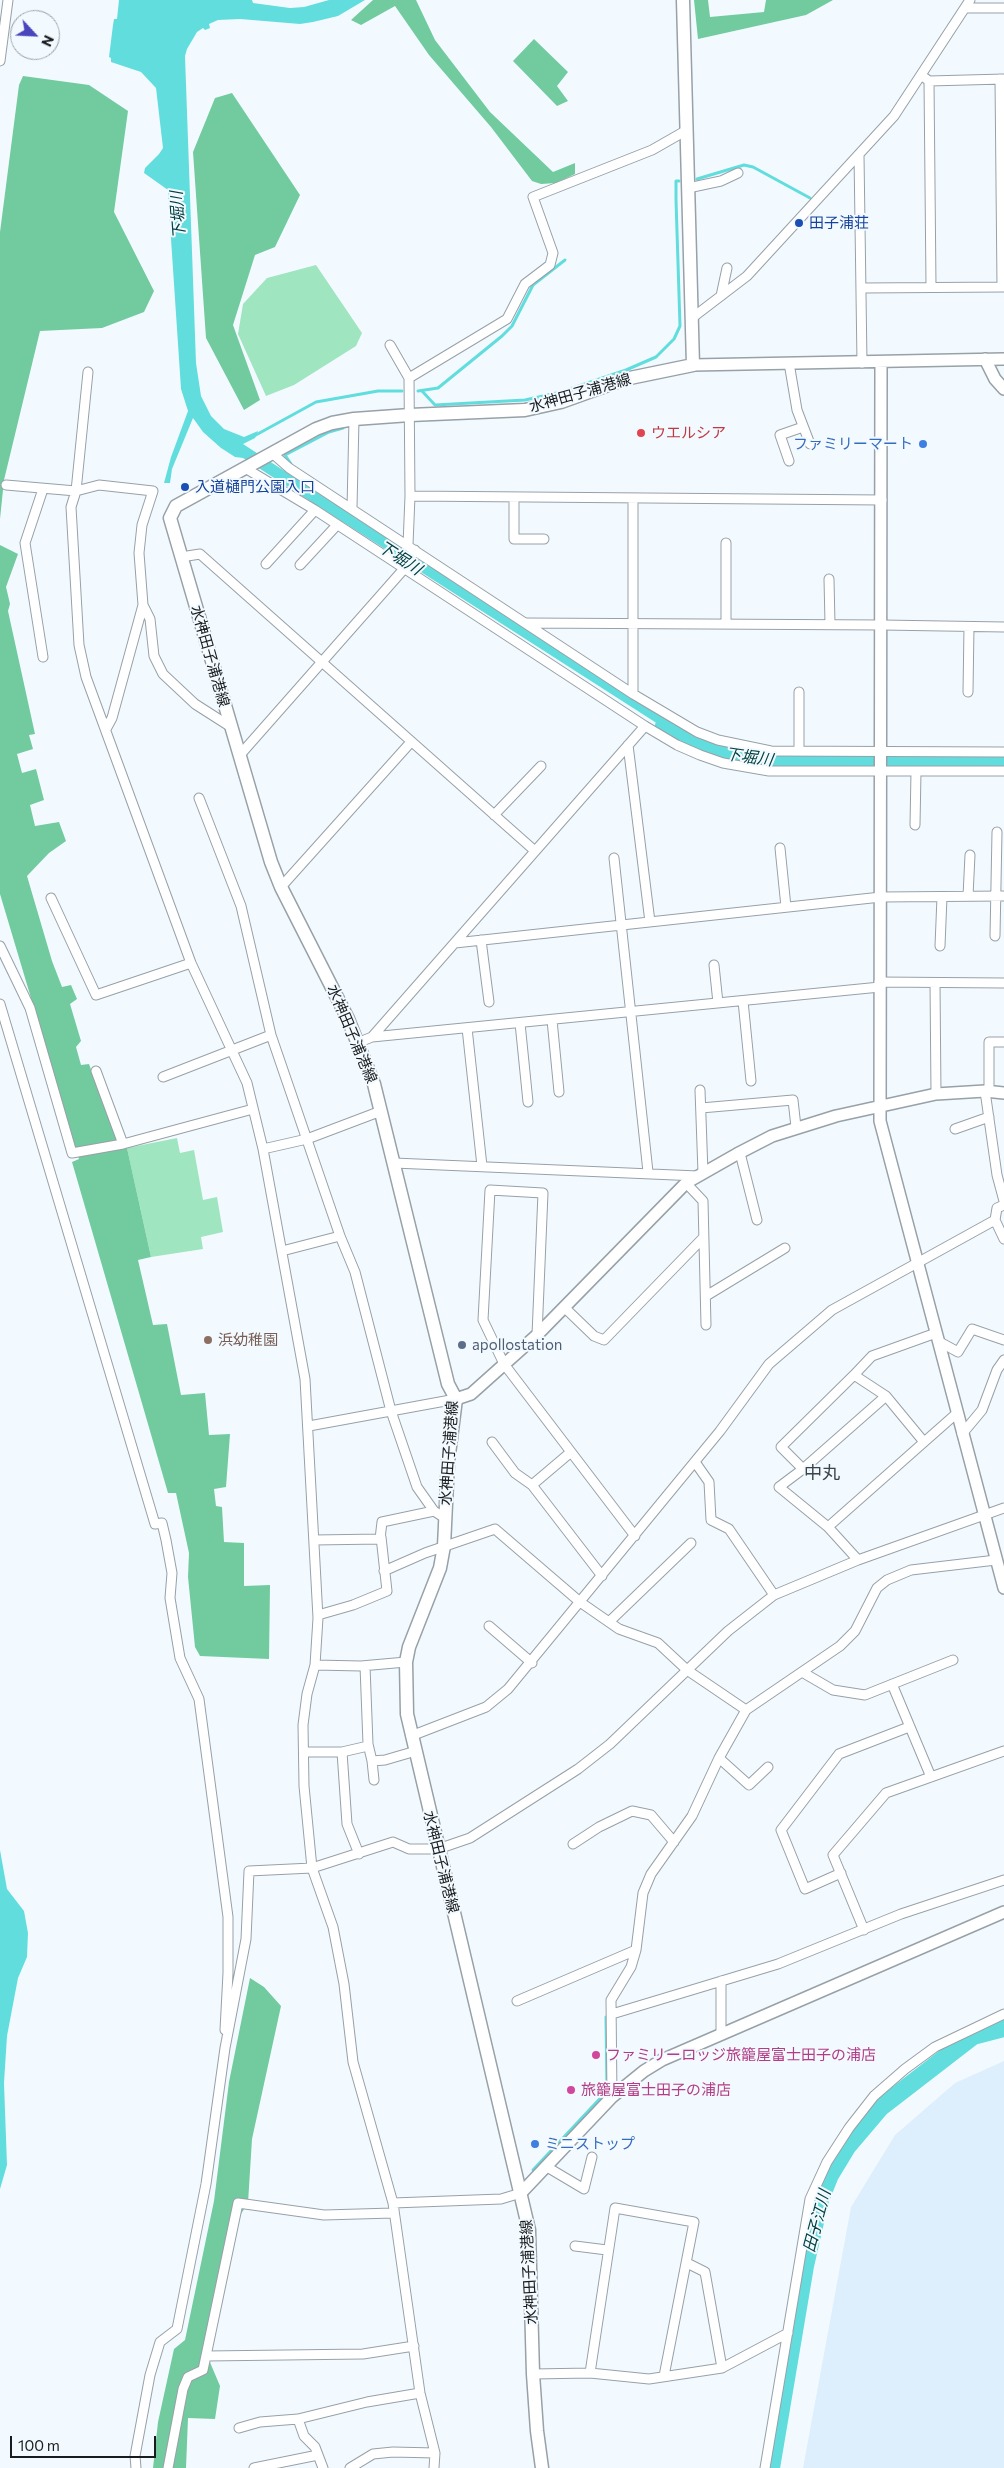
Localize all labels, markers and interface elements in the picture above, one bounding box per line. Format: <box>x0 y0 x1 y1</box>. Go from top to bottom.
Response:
north arrow <box>10 10 60 60</box>
text: N <box>38 33 58 49</box>
water label: 下堀川 <box>167 190 189 240</box>
place label: 田子浦荘 <box>809 214 869 232</box>
marker: 田子浦荘 <box>793 217 805 229</box>
street label: 水神田子浦港線 <box>527 370 633 416</box>
place label: ウエルシア <box>651 424 726 442</box>
marker: ウエルシア <box>635 427 647 439</box>
place label: ファミリーマート <box>793 435 913 453</box>
marker: ファミリーマート <box>917 438 929 450</box>
place label: 入道樋門公園入口 <box>195 478 315 496</box>
marker: 入道樋門公園入口 <box>179 481 191 493</box>
water label: 下堀川 <box>375 537 425 579</box>
street label: 水神田子浦港線 <box>187 603 233 709</box>
water label: 下堀川 <box>724 744 774 770</box>
street label: 水神田子浦港線 <box>323 982 381 1086</box>
place label: 浜幼稚園 <box>218 1331 278 1349</box>
marker: 浜幼稚園 <box>202 1334 214 1346</box>
place label: apollostation <box>472 1336 562 1354</box>
marker: apollostation <box>456 1339 468 1351</box>
street label: 水神田子浦港線 <box>436 1400 462 1506</box>
district label: 中丸 <box>804 1462 840 1484</box>
street label: 水神田子浦港線 <box>420 1809 462 1915</box>
place label: ファミリーロッジ旅籠屋富士田子の浦店 <box>606 2046 876 2064</box>
marker: ファミリーロッジ旅籠屋富士田子の浦店 <box>590 2049 602 2061</box>
place label: 旅籠屋富士田子の浦店 <box>581 2081 731 2099</box>
marker: 旅籠屋富士田子の浦店 <box>565 2084 577 2096</box>
place label: ミニストップ <box>545 2135 635 2153</box>
marker: ミニストップ <box>529 2138 541 2150</box>
water label: 田子江川 <box>799 2188 835 2254</box>
street label: 水神田子浦港線 <box>517 2219 541 2325</box>
scale bar <box>12 2426 159 2458</box>
text: 100 m <box>18 2436 60 2454</box>

